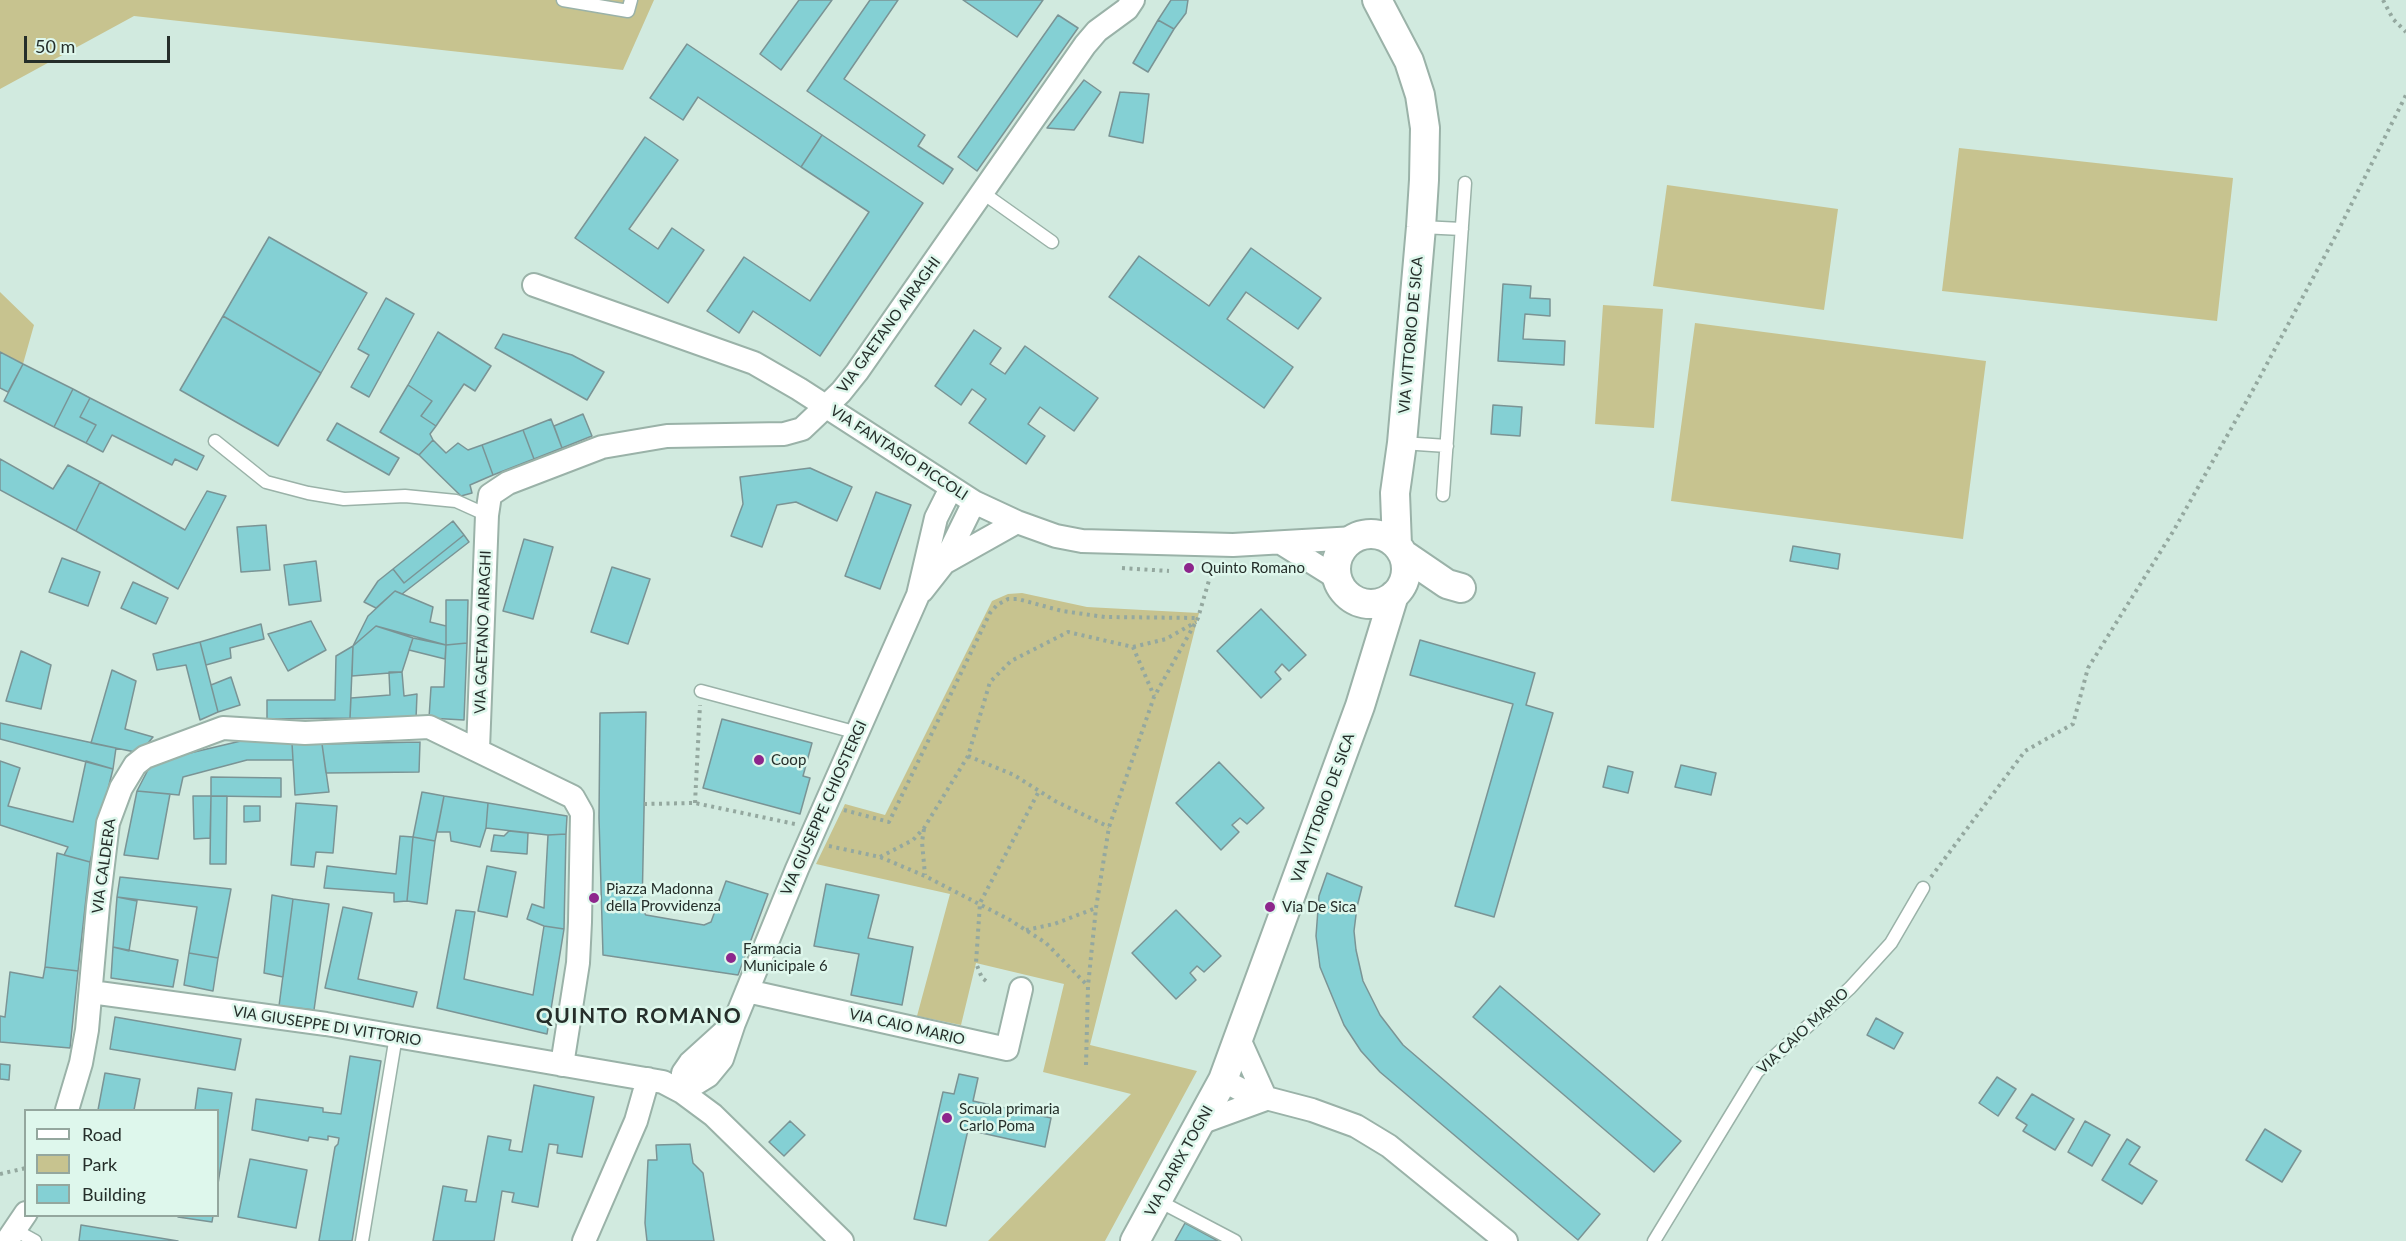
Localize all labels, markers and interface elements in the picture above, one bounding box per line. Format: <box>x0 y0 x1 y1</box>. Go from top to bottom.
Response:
scale bar <box>27 24 172 62</box>
text: 50 m <box>35 35 75 57</box>
street label: VIA GAETANO AIRAGHI <box>834 254 944 396</box>
street label: VIA VITTORIO DE SICA <box>1395 256 1427 414</box>
street label: VIA FANTASIO PICCOLI <box>827 402 971 504</box>
street label: VIA GAETANO AIRAGHI <box>471 550 495 714</box>
place label: Quinto Romano <box>1201 559 1305 577</box>
marker: Quinto Romano <box>1182 561 1196 575</box>
street label: VIA GIUSEPPE CHIOSTERGI <box>777 718 871 898</box>
street label: VIA VITTORIO DE SICA <box>1288 731 1358 885</box>
place label: Coop <box>771 751 806 769</box>
marker: Coop <box>752 753 766 767</box>
street label: VIA CALDERA <box>88 817 120 915</box>
place label: Piazza Madonna della Provvidenza <box>606 880 721 915</box>
marker: Piazza Madonna della Provvidenza <box>587 891 601 905</box>
place label: Via De Sica <box>1282 898 1356 916</box>
marker: Via De Sica <box>1263 900 1277 914</box>
place label: Farmacia Municipale 6 <box>743 940 828 975</box>
marker: Farmacia Municipale 6 <box>724 951 738 965</box>
street label: VIA CAIO MARIO <box>1754 984 1852 1078</box>
street label: VIA GIUSEPPE DI VITTORIO <box>232 1002 422 1050</box>
district label: QUINTO ROMANO <box>536 1003 742 1029</box>
street label: VIA CAIO MARIO <box>847 1005 967 1049</box>
place label: Scuola primaria Carlo Poma <box>959 1100 1060 1135</box>
street label: VIA DARIX TOGNI <box>1141 1103 1217 1219</box>
legend <box>24 1109 219 1217</box>
marker: Scuola primaria Carlo Poma <box>940 1111 954 1125</box>
text: Road <box>82 1123 122 1145</box>
text: Park <box>82 1153 117 1175</box>
text: Building <box>82 1183 146 1205</box>

